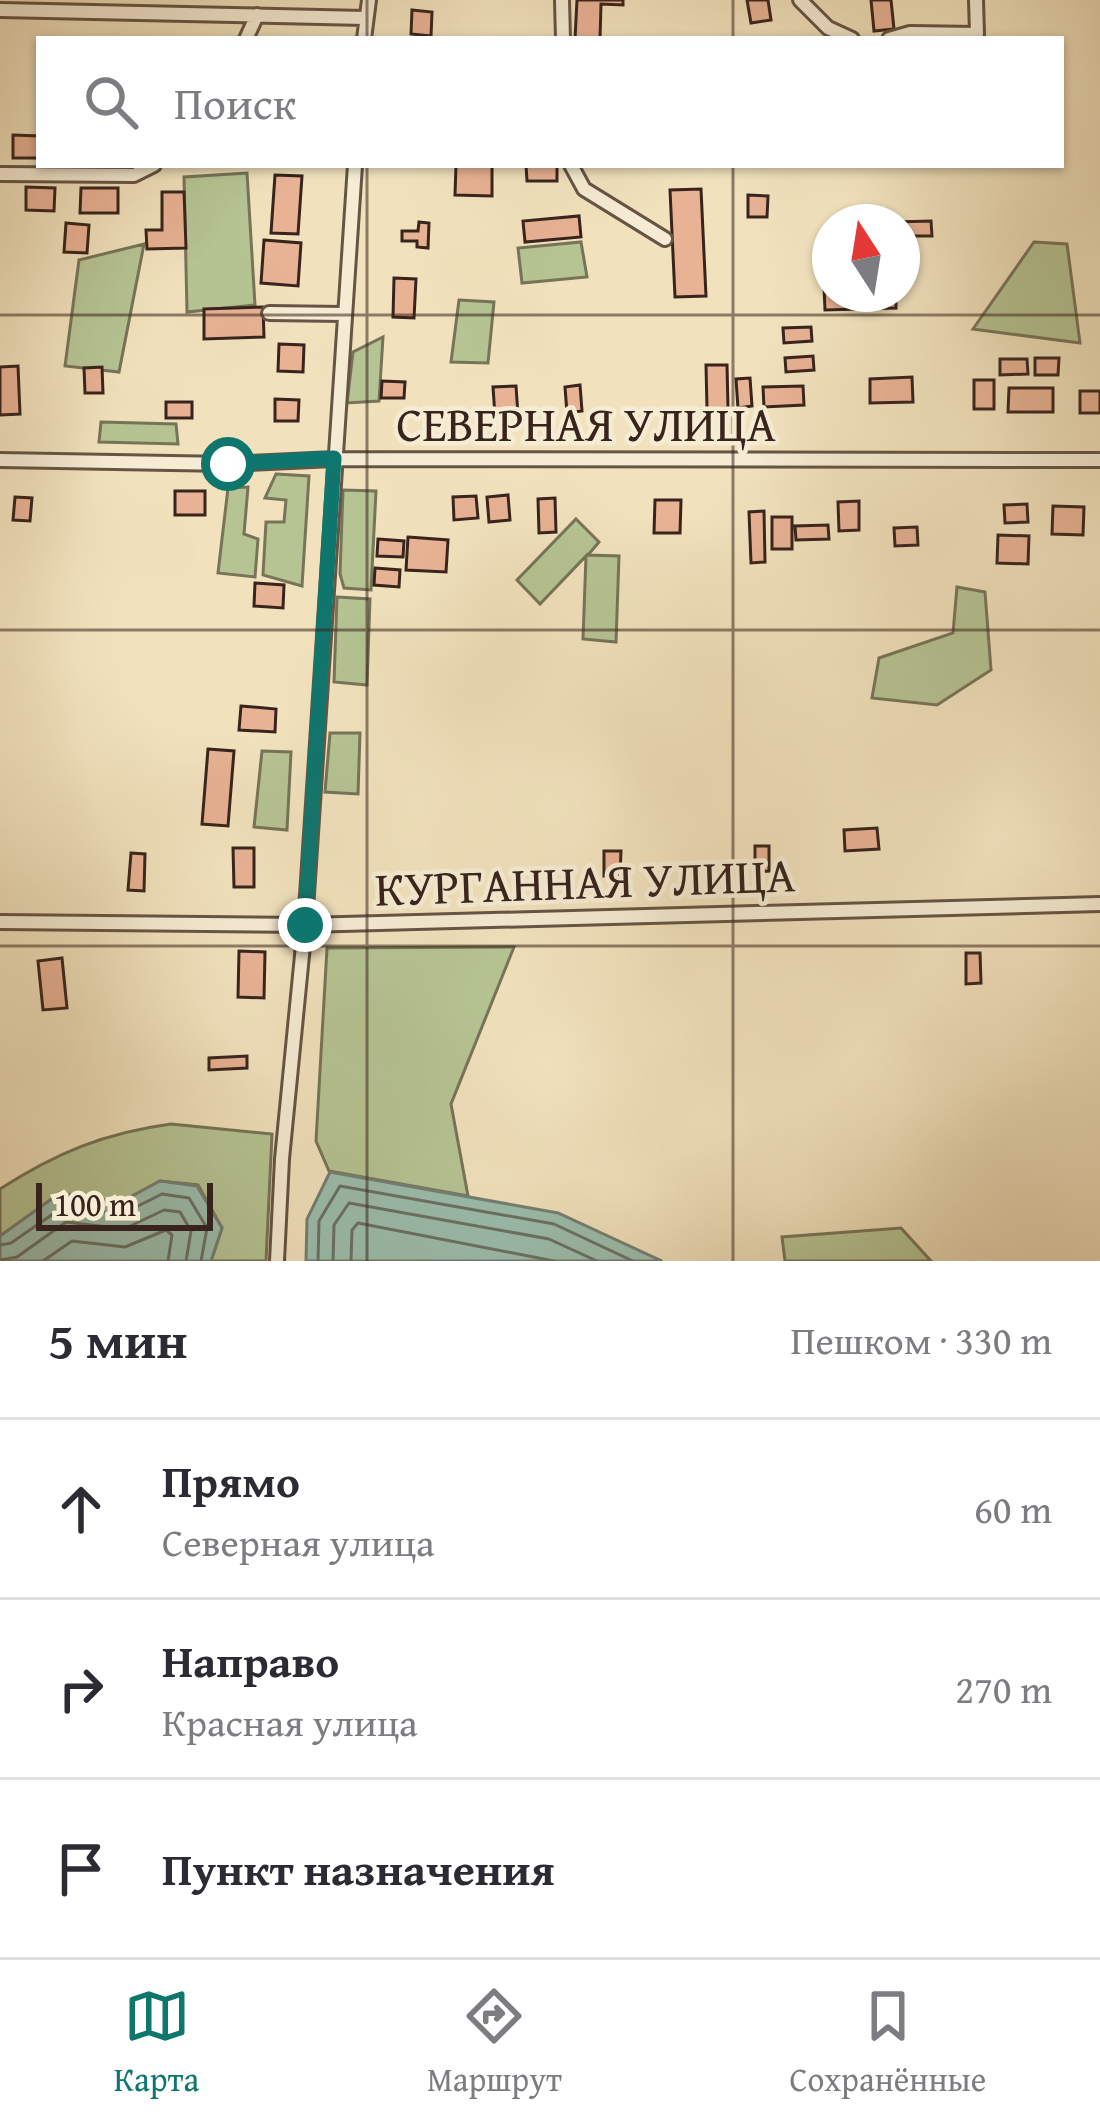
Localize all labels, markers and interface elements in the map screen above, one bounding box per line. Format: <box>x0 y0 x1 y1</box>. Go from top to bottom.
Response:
search box <box>36 36 1064 168</box>
icon: search <box>78 69 144 135</box>
text: Поиск <box>174 70 296 135</box>
north arrow <box>812 204 920 312</box>
street label: СЕВЕРНАЯ УЛИЦА <box>396 388 776 459</box>
route start <box>201 437 255 491</box>
street label: КУРГАННАЯ УЛИЦА <box>374 838 796 924</box>
route end <box>278 898 332 952</box>
scale bar <box>36 1177 213 1230</box>
text: 100 m <box>54 1180 136 1228</box>
text: 5 мин <box>48 1302 187 1377</box>
text: Пешком · 330 m <box>790 1311 1052 1368</box>
text: Прямо <box>162 1448 300 1513</box>
icon: ahead <box>48 1476 114 1542</box>
text: 60 m <box>974 1480 1052 1537</box>
text: Северная улица <box>162 1513 435 1570</box>
text: Направо <box>162 1628 339 1693</box>
icon: right <box>48 1656 114 1722</box>
text: 270 m <box>955 1660 1052 1717</box>
text: Красная улица <box>162 1693 418 1750</box>
icon: arrive <box>48 1836 114 1902</box>
text: Пункт назначения <box>162 1836 555 1901</box>
tab: Карта <box>114 1983 199 2103</box>
tab: Маршрут <box>427 1983 562 2103</box>
tab: Сохранённые <box>790 1983 986 2103</box>

